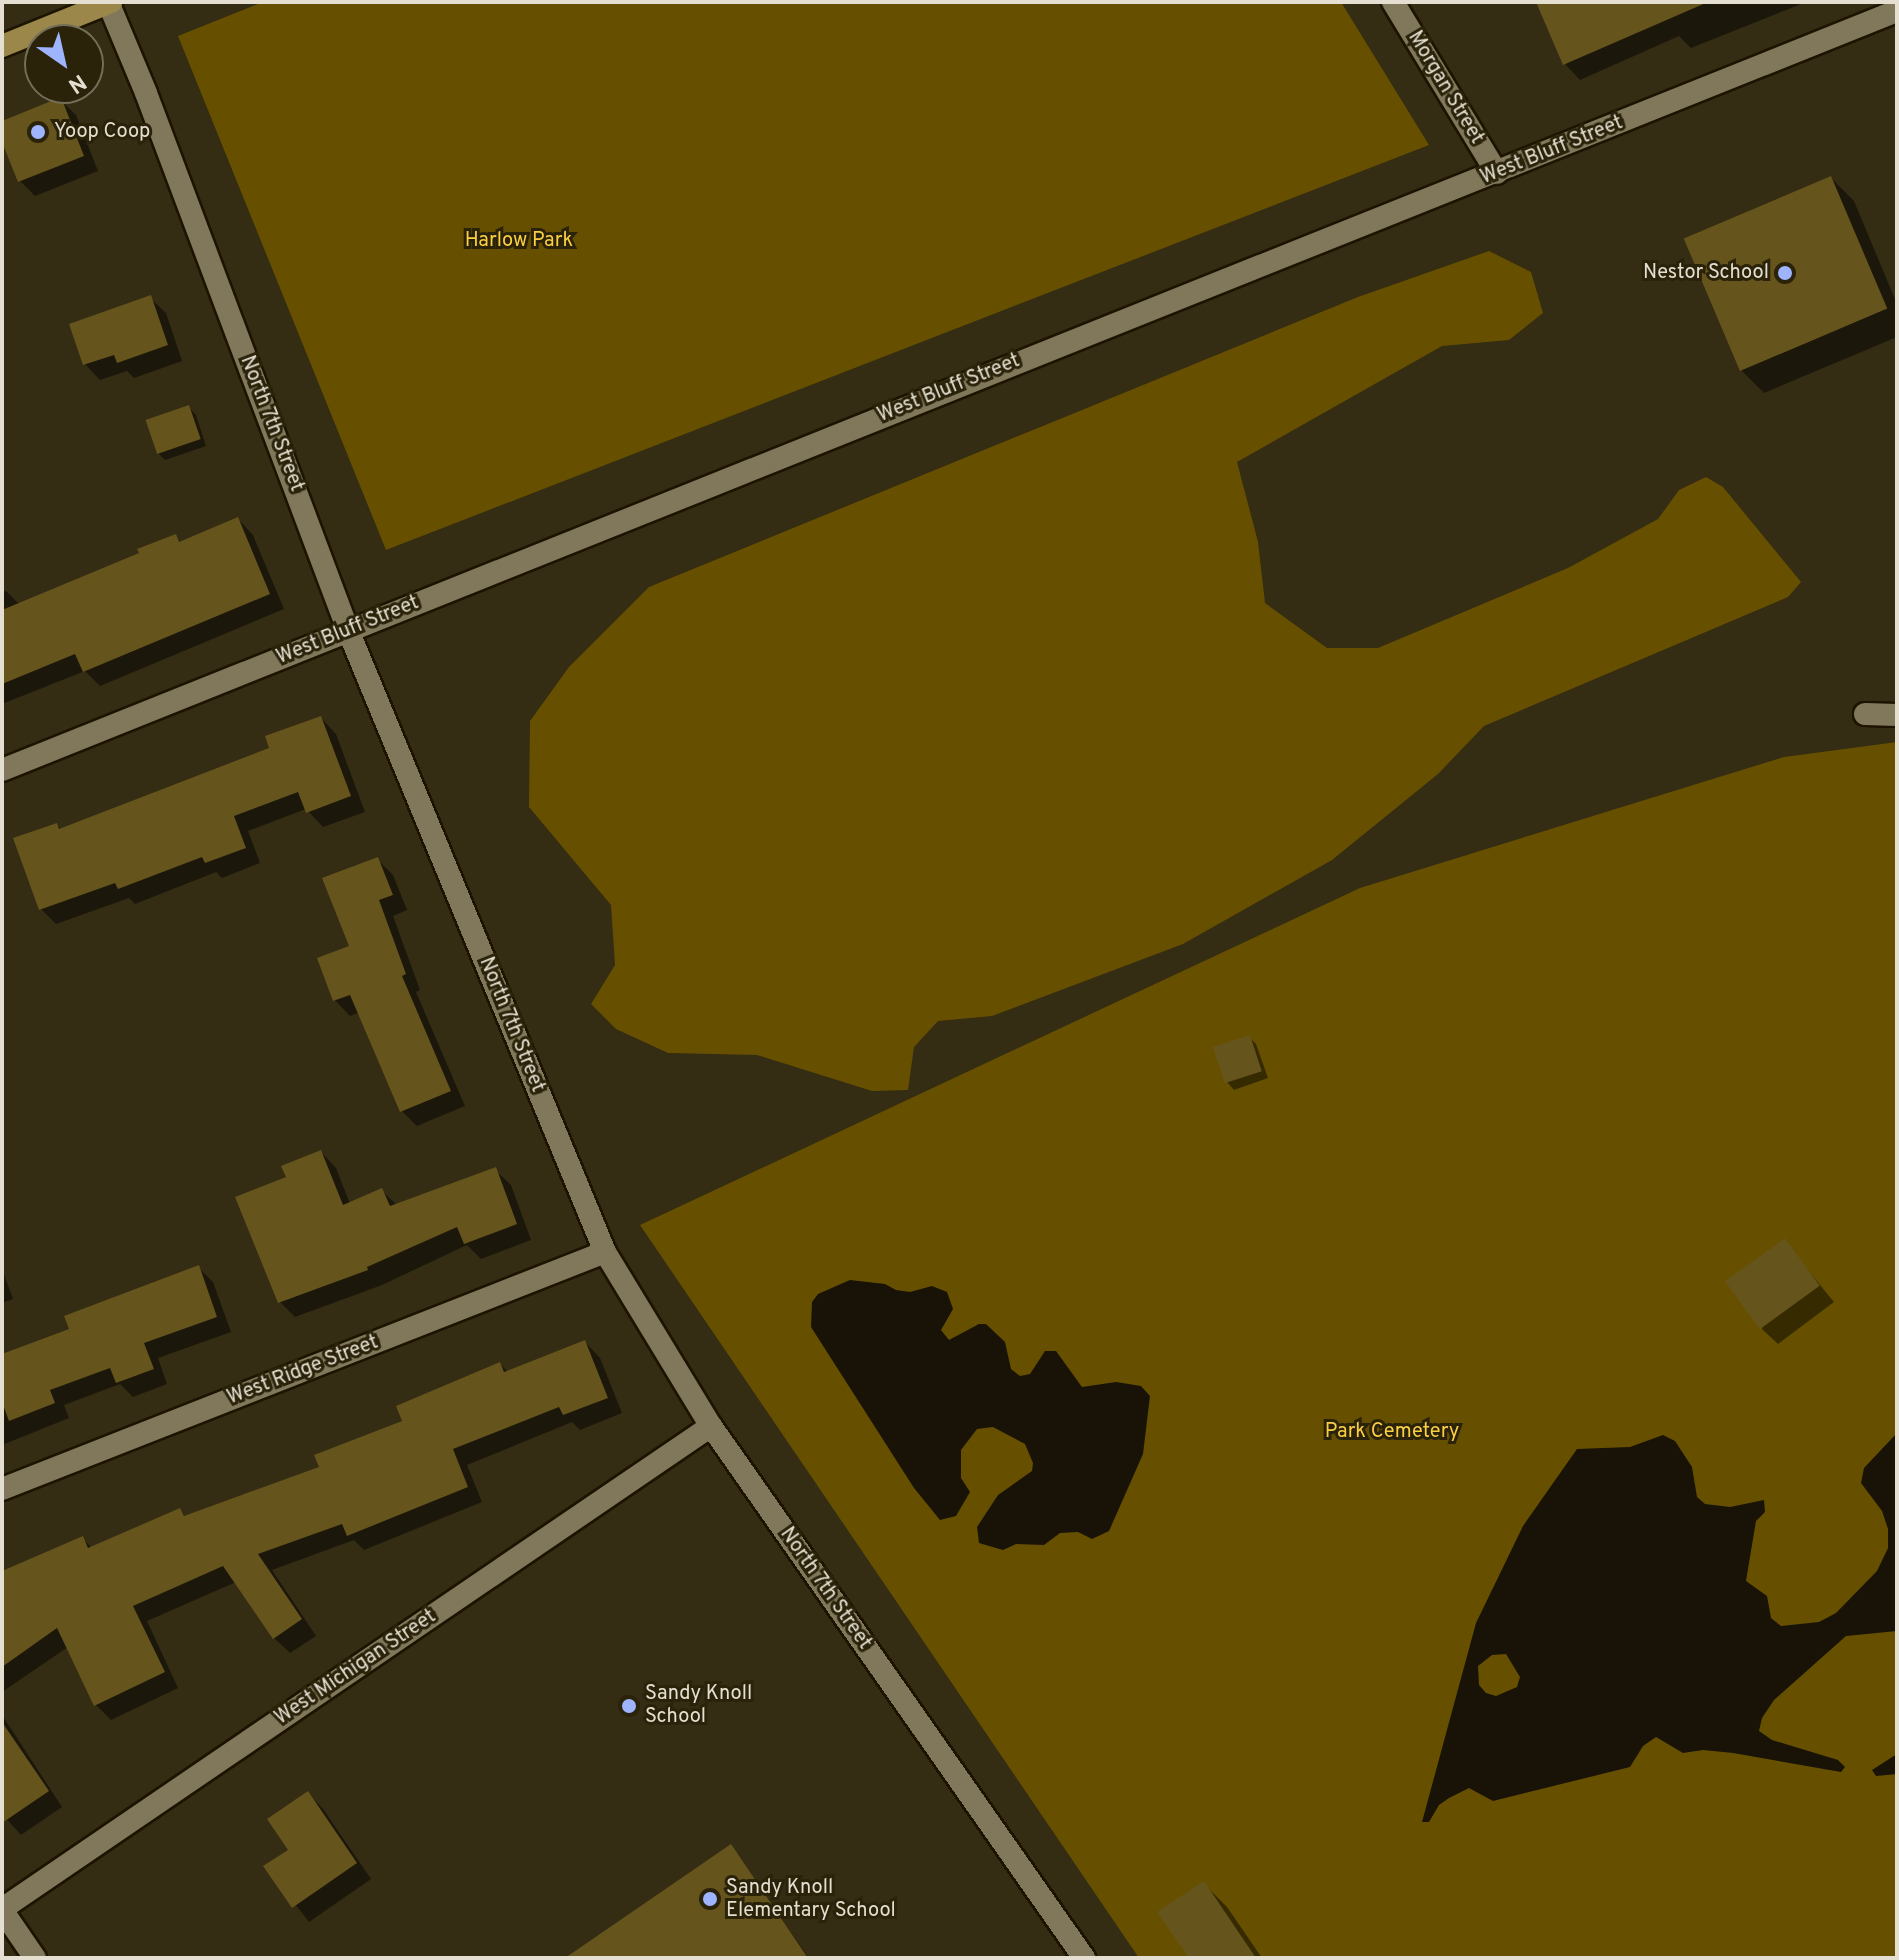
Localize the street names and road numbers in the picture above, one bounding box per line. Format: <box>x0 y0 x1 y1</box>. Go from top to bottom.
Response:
street label: Morgan Street <box>1402 27 1488 149</box>
street label: West Bluff Street <box>1477 112 1627 190</box>
street label: West Bluff Street <box>874 350 1024 428</box>
street label: North 7th Street <box>234 352 308 496</box>
street label: West Bluff Street <box>273 592 423 670</box>
street label: North 7th Street <box>473 954 549 1096</box>
street label: West Ridge Street <box>224 1331 382 1411</box>
street label: North 7th Street <box>774 1523 876 1655</box>
street label: West Michigan Street <box>271 1605 441 1731</box>

